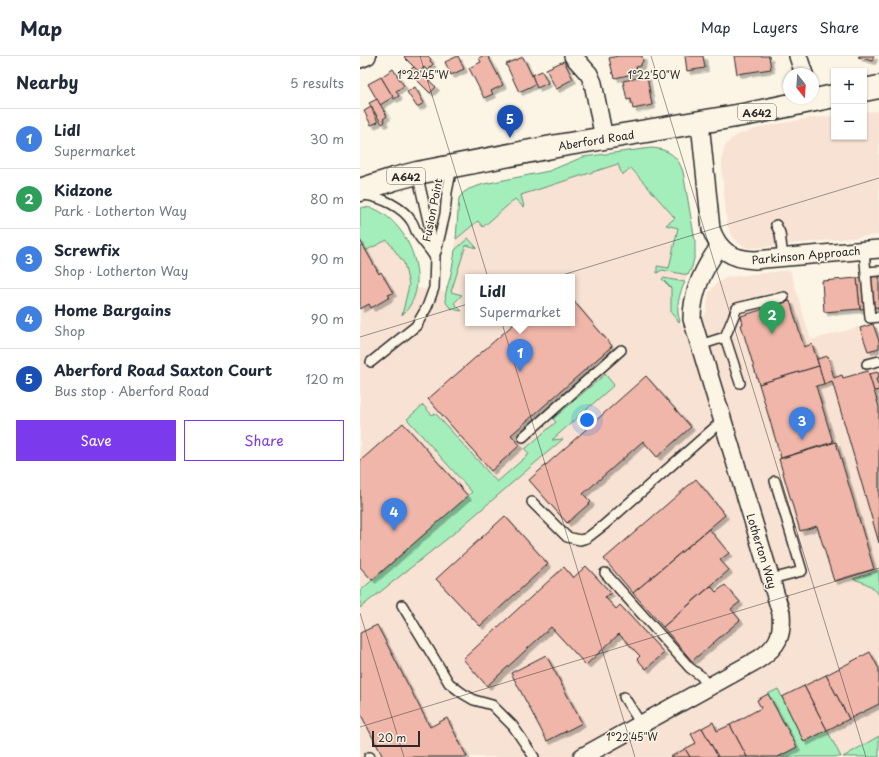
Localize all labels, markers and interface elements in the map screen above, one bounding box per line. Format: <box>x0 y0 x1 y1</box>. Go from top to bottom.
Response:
text: Map <box>20 14 62 42</box>
text: Map <box>701 17 731 38</box>
text: Layers <box>753 17 798 38</box>
text: Share <box>820 17 859 38</box>
text: 1°22'45"W <box>397 67 450 82</box>
text: 1°22'50"W <box>628 67 681 82</box>
north arrow <box>783 68 819 104</box>
map controls <box>831 68 867 140</box>
button: + <box>831 68 867 104</box>
text: Nearby <box>16 69 78 95</box>
text: 5 results <box>290 73 344 92</box>
road number: A642 <box>738 104 776 120</box>
button: − <box>831 104 867 140</box>
pin: 5 <box>497 105 523 138</box>
text: Lidl <box>54 118 81 141</box>
street label: Aberford Road <box>557 126 635 154</box>
text: 1 <box>26 129 32 148</box>
text: 30 m <box>310 129 344 148</box>
text: Supermarket <box>54 141 136 160</box>
road number: A642 <box>387 168 425 184</box>
street label: Fusion Point <box>418 176 447 243</box>
text: Kidzone <box>54 178 113 201</box>
text: 2 <box>24 189 34 208</box>
text: 80 m <box>310 189 344 208</box>
text: Park · Lotherton Way <box>54 201 187 220</box>
text: Screwfix <box>54 238 120 261</box>
street label: Parkinson Approach <box>751 242 861 268</box>
text: 3 <box>25 249 33 268</box>
text: 90 m <box>311 249 344 268</box>
text: Shop · Lotherton Way <box>54 261 188 280</box>
popup <box>465 274 575 326</box>
text: Lidl <box>479 279 506 302</box>
text: Home Bargains <box>54 298 171 321</box>
pin: 2 <box>759 301 785 334</box>
text: Supermarket <box>479 302 561 321</box>
text: 4 <box>25 309 33 328</box>
text: 90 m <box>311 309 344 328</box>
text: Shop <box>54 321 85 340</box>
pin: 1 <box>507 339 533 372</box>
text: Aberford Road Saxton Court <box>54 358 272 381</box>
text: 5 <box>25 369 33 388</box>
text: 120 m <box>305 369 344 388</box>
text: Bus stop · Aberford Road <box>54 381 209 400</box>
pin: 3 <box>789 407 815 440</box>
your location <box>577 410 597 430</box>
button: Save <box>16 420 176 461</box>
button: Share <box>184 420 344 461</box>
pin: 4 <box>381 498 407 531</box>
street label: Lotherton Way <box>743 511 781 591</box>
scale bar <box>372 729 420 748</box>
text: 20 m <box>378 729 406 746</box>
text: 1°22'45"W <box>606 729 659 744</box>

